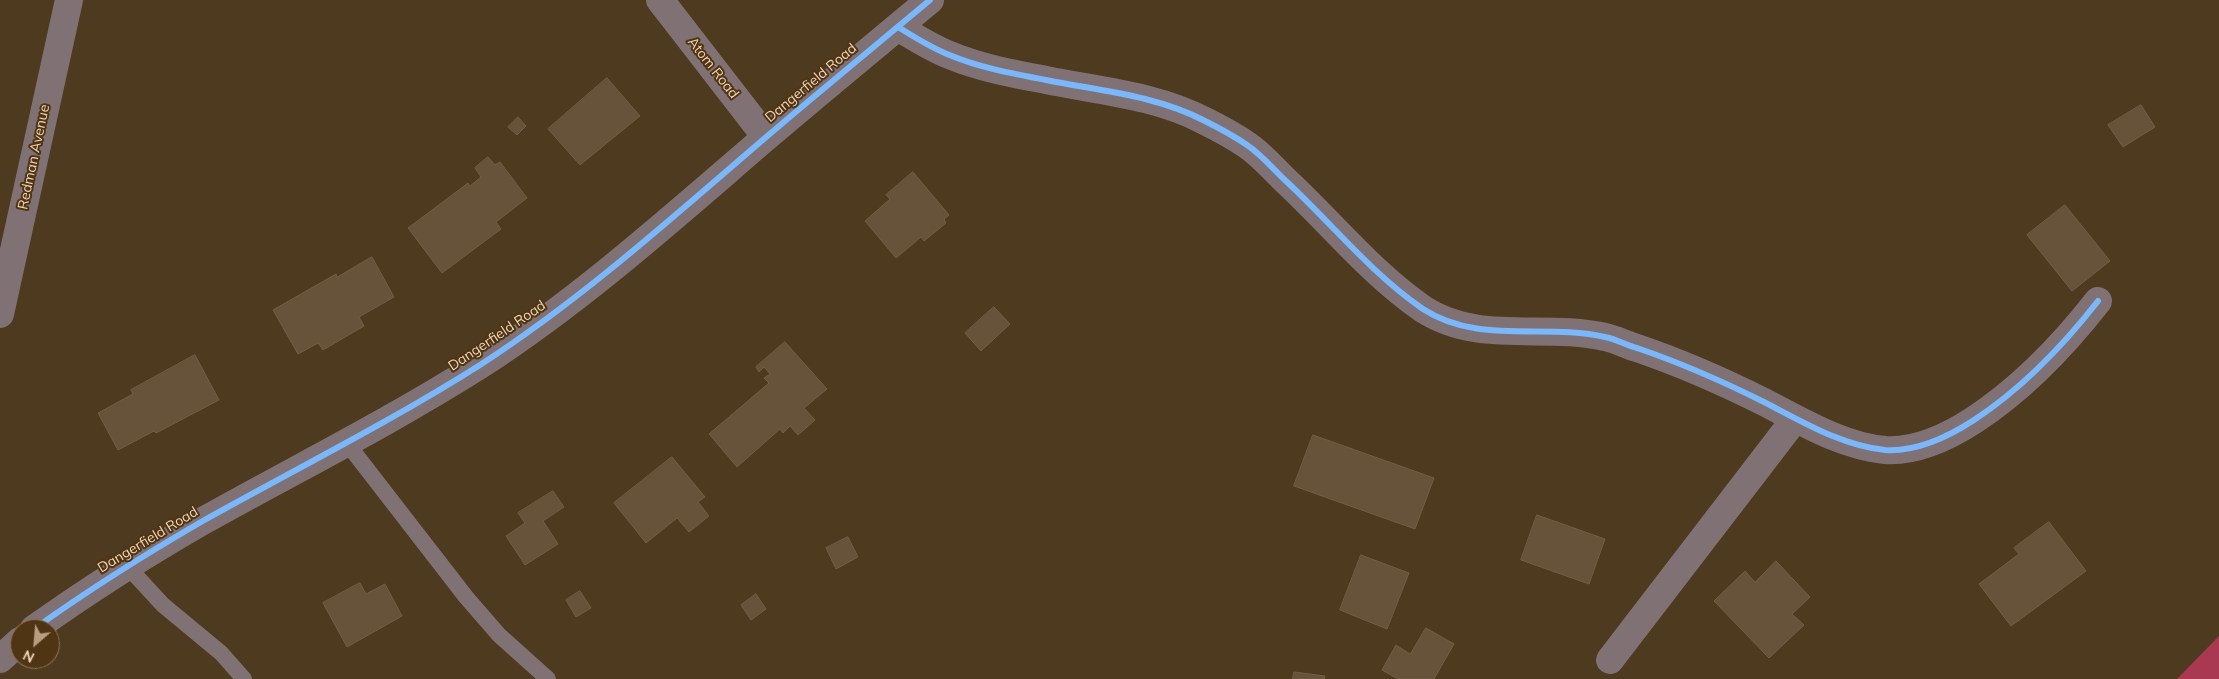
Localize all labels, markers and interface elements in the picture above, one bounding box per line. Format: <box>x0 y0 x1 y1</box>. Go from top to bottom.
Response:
street label: Atom Road <box>684 34 742 102</box>
street label: Dangerfield Road <box>762 40 860 126</box>
street label: Redman Avenue <box>15 103 53 211</box>
street label: Dangerfield Road <box>445 297 549 375</box>
street label: Dangerfield Road <box>95 503 201 577</box>
north arrow <box>10 619 60 669</box>
text: N <box>20 646 37 667</box>

